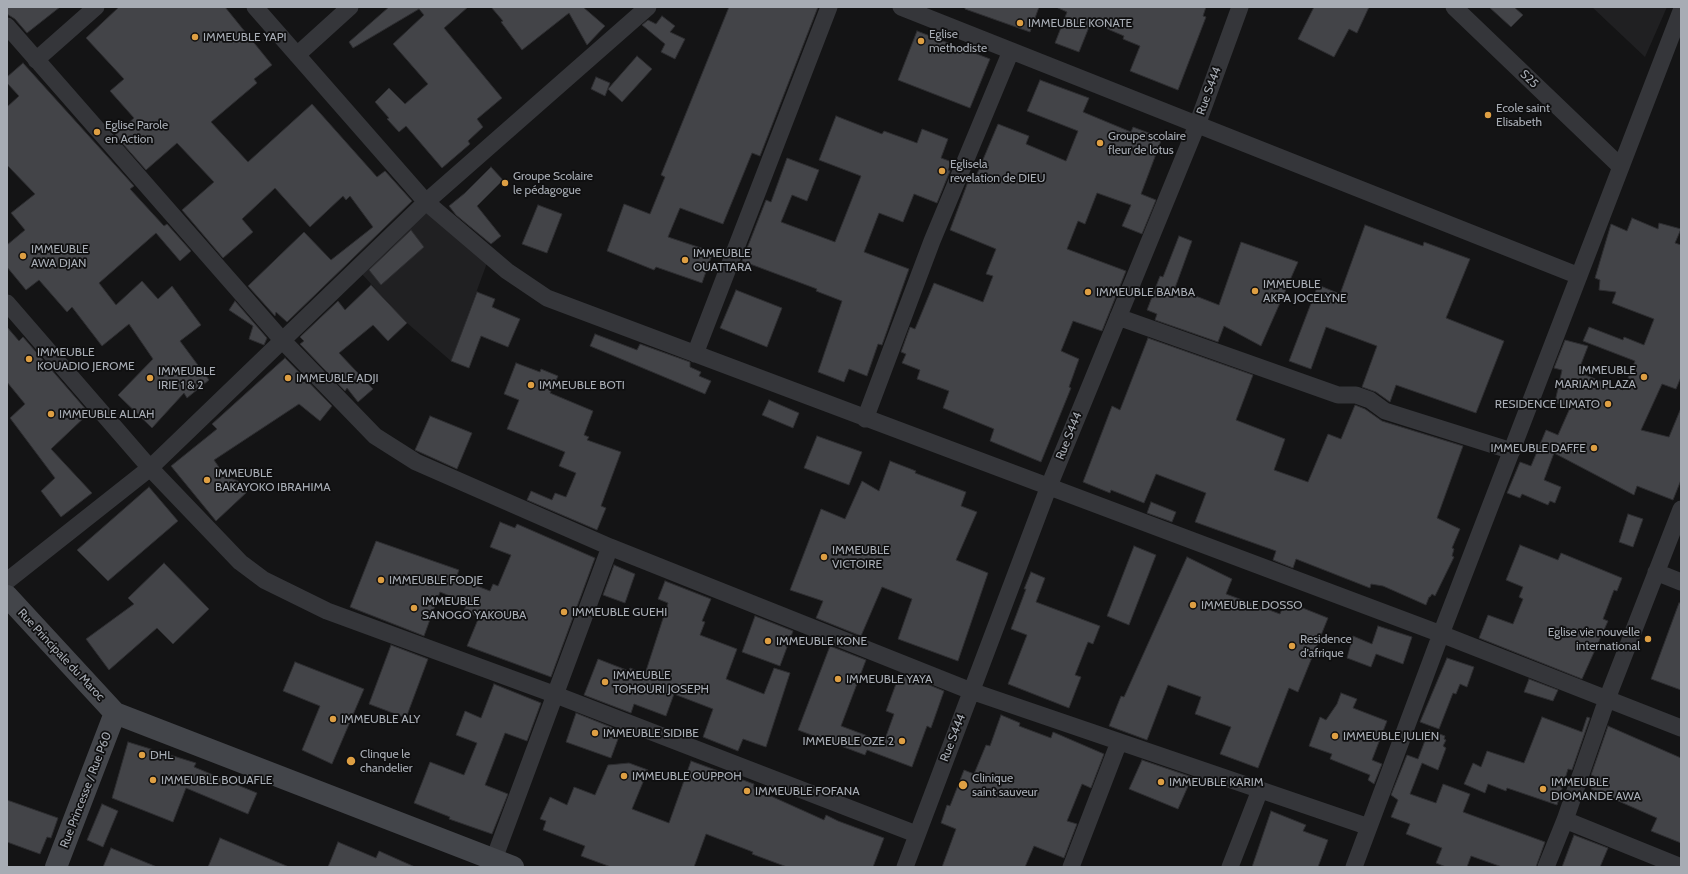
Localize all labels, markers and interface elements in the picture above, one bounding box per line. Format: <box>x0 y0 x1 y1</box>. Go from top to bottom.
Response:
place label: IMMEUBLE KONATE <box>1028 16 1132 30</box>
marker: IMMEUBLE KONATE <box>1015 18 1025 28</box>
place label: Eglise methodiste <box>929 27 987 55</box>
place label: IMMEUBLE YAPI <box>203 30 287 44</box>
marker: IMMEUBLE YAPI <box>190 32 200 42</box>
marker: Eglise methodiste <box>916 36 926 46</box>
street label: Rue S444 <box>1194 65 1224 117</box>
street label: S25 <box>1517 67 1541 91</box>
place label: Ecole saint Elisabeth <box>1496 101 1550 129</box>
marker: Ecole saint Elisabeth <box>1483 110 1493 120</box>
place label: Eglise Parole en Action <box>105 118 168 146</box>
marker: Eglise Parole en Action <box>92 127 102 137</box>
place label: Groupe scolaire fleur de lotus <box>1108 129 1186 157</box>
marker: Groupe scolaire fleur de lotus <box>1095 138 1105 148</box>
place label: Eglisela revelation de DIEU <box>950 157 1045 185</box>
marker: Eglisela revelation de DIEU <box>937 166 947 176</box>
place label: Groupe Scolaire le pédagogue <box>513 169 593 197</box>
marker: Groupe Scolaire le pédagogue <box>500 178 510 188</box>
place label: IMMEUBLE AWA DJAN <box>31 242 89 270</box>
place label: IMMEUBLE OUATTARA <box>693 246 752 274</box>
marker: IMMEUBLE AWA DJAN <box>18 251 28 261</box>
marker: IMMEUBLE OUATTARA <box>680 255 690 265</box>
place label: IMMEUBLE AKPA JOCELYNE <box>1263 277 1347 305</box>
place label: IMMEUBLE BAMBA <box>1096 285 1195 299</box>
marker: IMMEUBLE AKPA JOCELYNE <box>1250 286 1260 296</box>
marker: IMMEUBLE BAMBA <box>1083 287 1093 297</box>
place label: IMMEUBLE KOUADIO JEROME <box>37 345 135 373</box>
marker: IMMEUBLE KOUADIO JEROME <box>24 354 34 364</box>
place label: IMMEUBLE MARIAM PLAZA <box>1554 363 1636 391</box>
place label: IMMEUBLE IRIE 1 & 2 <box>158 364 216 392</box>
place label: IMMEUBLE ADJI <box>296 371 379 385</box>
marker: IMMEUBLE MARIAM PLAZA <box>1639 372 1649 382</box>
marker: IMMEUBLE IRIE 1 & 2 <box>145 373 155 383</box>
marker: IMMEUBLE ADJI <box>283 373 293 383</box>
place label: IMMEUBLE BOTI <box>539 378 625 392</box>
marker: IMMEUBLE BOTI <box>526 380 536 390</box>
place label: RESIDENCE LIMATO <box>1495 397 1600 411</box>
marker: RESIDENCE LIMATO <box>1603 399 1613 409</box>
place label: IMMEUBLE ALLAH <box>59 407 155 421</box>
marker: IMMEUBLE ALLAH <box>46 409 56 419</box>
street label: Rue S444 <box>1053 410 1085 462</box>
place label: IMMEUBLE DAFFE <box>1491 441 1586 455</box>
marker: IMMEUBLE DAFFE <box>1589 443 1599 453</box>
place label: IMMEUBLE BAKAYOKO IBRAHIMA <box>215 466 331 494</box>
marker: IMMEUBLE BAKAYOKO IBRAHIMA <box>202 475 212 485</box>
place label: IMMEUBLE VICTOIRE <box>832 543 890 571</box>
marker: IMMEUBLE VICTOIRE <box>819 552 829 562</box>
place label: IMMEUBLE FODJE <box>389 573 483 587</box>
marker: IMMEUBLE FODJE <box>376 575 386 585</box>
place label: IMMEUBLE SANOGO YAKOUBA <box>422 594 526 622</box>
place label: IMMEUBLE DOSSO <box>1201 598 1303 612</box>
marker: IMMEUBLE DOSSO <box>1188 600 1198 610</box>
marker: IMMEUBLE SANOGO YAKOUBA <box>409 603 419 613</box>
place label: IMMEUBLE GUEHI <box>572 605 667 619</box>
street label: Rue Principale du Maroc <box>15 606 107 704</box>
marker: IMMEUBLE GUEHI <box>559 607 569 617</box>
place label: Eglise vie nouvelle international <box>1548 625 1640 653</box>
place label: Residence d'afrique <box>1300 632 1352 660</box>
place label: IMMEUBLE KONE <box>776 634 867 648</box>
marker: Eglise vie nouvelle international <box>1643 634 1653 644</box>
marker: IMMEUBLE KONE <box>763 636 773 646</box>
marker: Residence d'afrique <box>1287 641 1297 651</box>
place label: IMMEUBLE TOHOURI JOSEPH <box>613 668 709 696</box>
place label: IMMEUBLE YAYA <box>846 672 932 686</box>
marker: IMMEUBLE YAYA <box>833 674 843 684</box>
marker: IMMEUBLE TOHOURI JOSEPH <box>600 677 610 687</box>
place label: IMMEUBLE ALY <box>341 712 420 726</box>
street label: Rue S444 <box>937 712 969 764</box>
marker: IMMEUBLE ALY <box>328 714 338 724</box>
place label: IMMEUBLE SIDIBE <box>603 726 699 740</box>
marker: IMMEUBLE SIDIBE <box>590 728 600 738</box>
place label: IMMEUBLE JULIEN <box>1343 729 1439 743</box>
street label: Rue Princesse / Rue P60 <box>57 730 115 850</box>
marker: IMMEUBLE JULIEN <box>1330 731 1340 741</box>
place label: IMMEUBLE OZE 2 <box>802 734 894 748</box>
marker: IMMEUBLE OZE 2 <box>897 736 907 746</box>
place label: Clinque le chandelier <box>360 747 413 775</box>
place label: DHL <box>150 748 173 762</box>
marker: DHL <box>137 750 147 760</box>
marker: Clinque le chandelier <box>345 755 357 767</box>
place label: IMMEUBLE OUPPOH <box>632 769 742 783</box>
marker: IMMEUBLE OUPPOH <box>619 771 629 781</box>
place label: Clinique saint sauveur <box>972 771 1038 799</box>
place label: IMMEUBLE BOUAFLE <box>161 773 273 787</box>
marker: IMMEUBLE BOUAFLE <box>148 775 158 785</box>
place label: IMMEUBLE KARIM <box>1169 775 1263 789</box>
place label: IMMEUBLE DIOMANDE AWA <box>1551 775 1641 803</box>
marker: IMMEUBLE KARIM <box>1156 777 1166 787</box>
marker: Clinique saint sauveur <box>957 779 969 791</box>
place label: IMMEUBLE FOFANA <box>755 784 860 798</box>
marker: IMMEUBLE DIOMANDE AWA <box>1538 784 1548 794</box>
marker: IMMEUBLE FOFANA <box>742 786 752 796</box>

